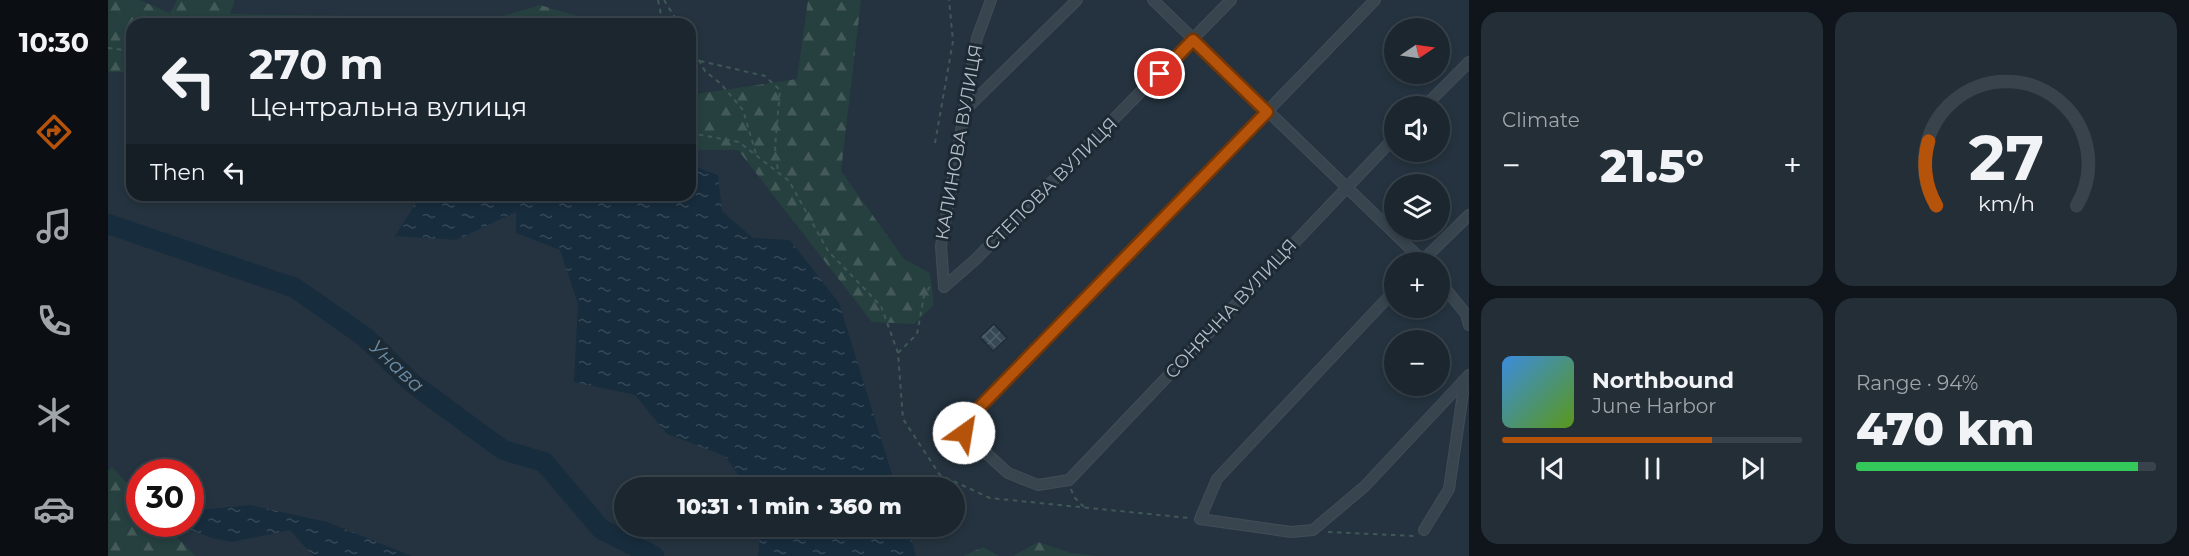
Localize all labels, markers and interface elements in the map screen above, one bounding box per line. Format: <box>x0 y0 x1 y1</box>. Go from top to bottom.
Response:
north arrow <box>1384 18 1450 84</box>
map controls <box>1384 18 1450 396</box>
text: 10:30 <box>19 26 89 59</box>
text: 270 m <box>249 38 383 90</box>
icon: left <box>150 42 228 120</box>
street label: КАЛИНОВА ВУЛИЦЯ <box>931 43 987 241</box>
pin <box>1134 48 1185 99</box>
icon: arrive <box>1143 57 1176 90</box>
text: Центральна вулиця <box>249 90 527 123</box>
button: sound <box>1384 96 1450 162</box>
text: Climate <box>1502 108 1580 132</box>
icon: directions <box>33 111 75 153</box>
street label: СТЕПОВА ВУЛИЦЯ <box>980 113 1122 255</box>
text: 27 <box>1968 120 2044 196</box>
text: 21.5° <box>1600 138 1704 193</box>
text: − <box>1502 145 1521 185</box>
text: + <box>1783 145 1802 185</box>
icon: left <box>218 156 251 189</box>
text: Then <box>150 159 206 186</box>
button: layers <box>1384 174 1450 240</box>
text: km/h <box>1977 190 2035 216</box>
icon: music <box>33 205 75 247</box>
street label: СОНЯЧНА ВУЛИЦЯ <box>1161 235 1301 383</box>
button: + <box>1384 252 1450 318</box>
icon: phone <box>33 300 75 342</box>
button: − <box>1384 330 1450 396</box>
water label: Унава <box>365 335 429 397</box>
text: Northbound <box>1592 367 1734 394</box>
text: Range · 94% <box>1856 371 1978 395</box>
icon: climate <box>33 394 75 436</box>
text: June Harbor <box>1592 394 1716 418</box>
position arrow <box>932 401 996 465</box>
text: 470 km <box>1856 401 2035 456</box>
icon: previous <box>1536 452 1569 485</box>
icon: pause <box>1636 452 1669 485</box>
icon: next <box>1736 452 1769 485</box>
speed limit sign: 30 <box>126 459 204 537</box>
icon: car <box>33 488 75 530</box>
text: 10:31 · 1 min · 360 m <box>677 493 902 520</box>

